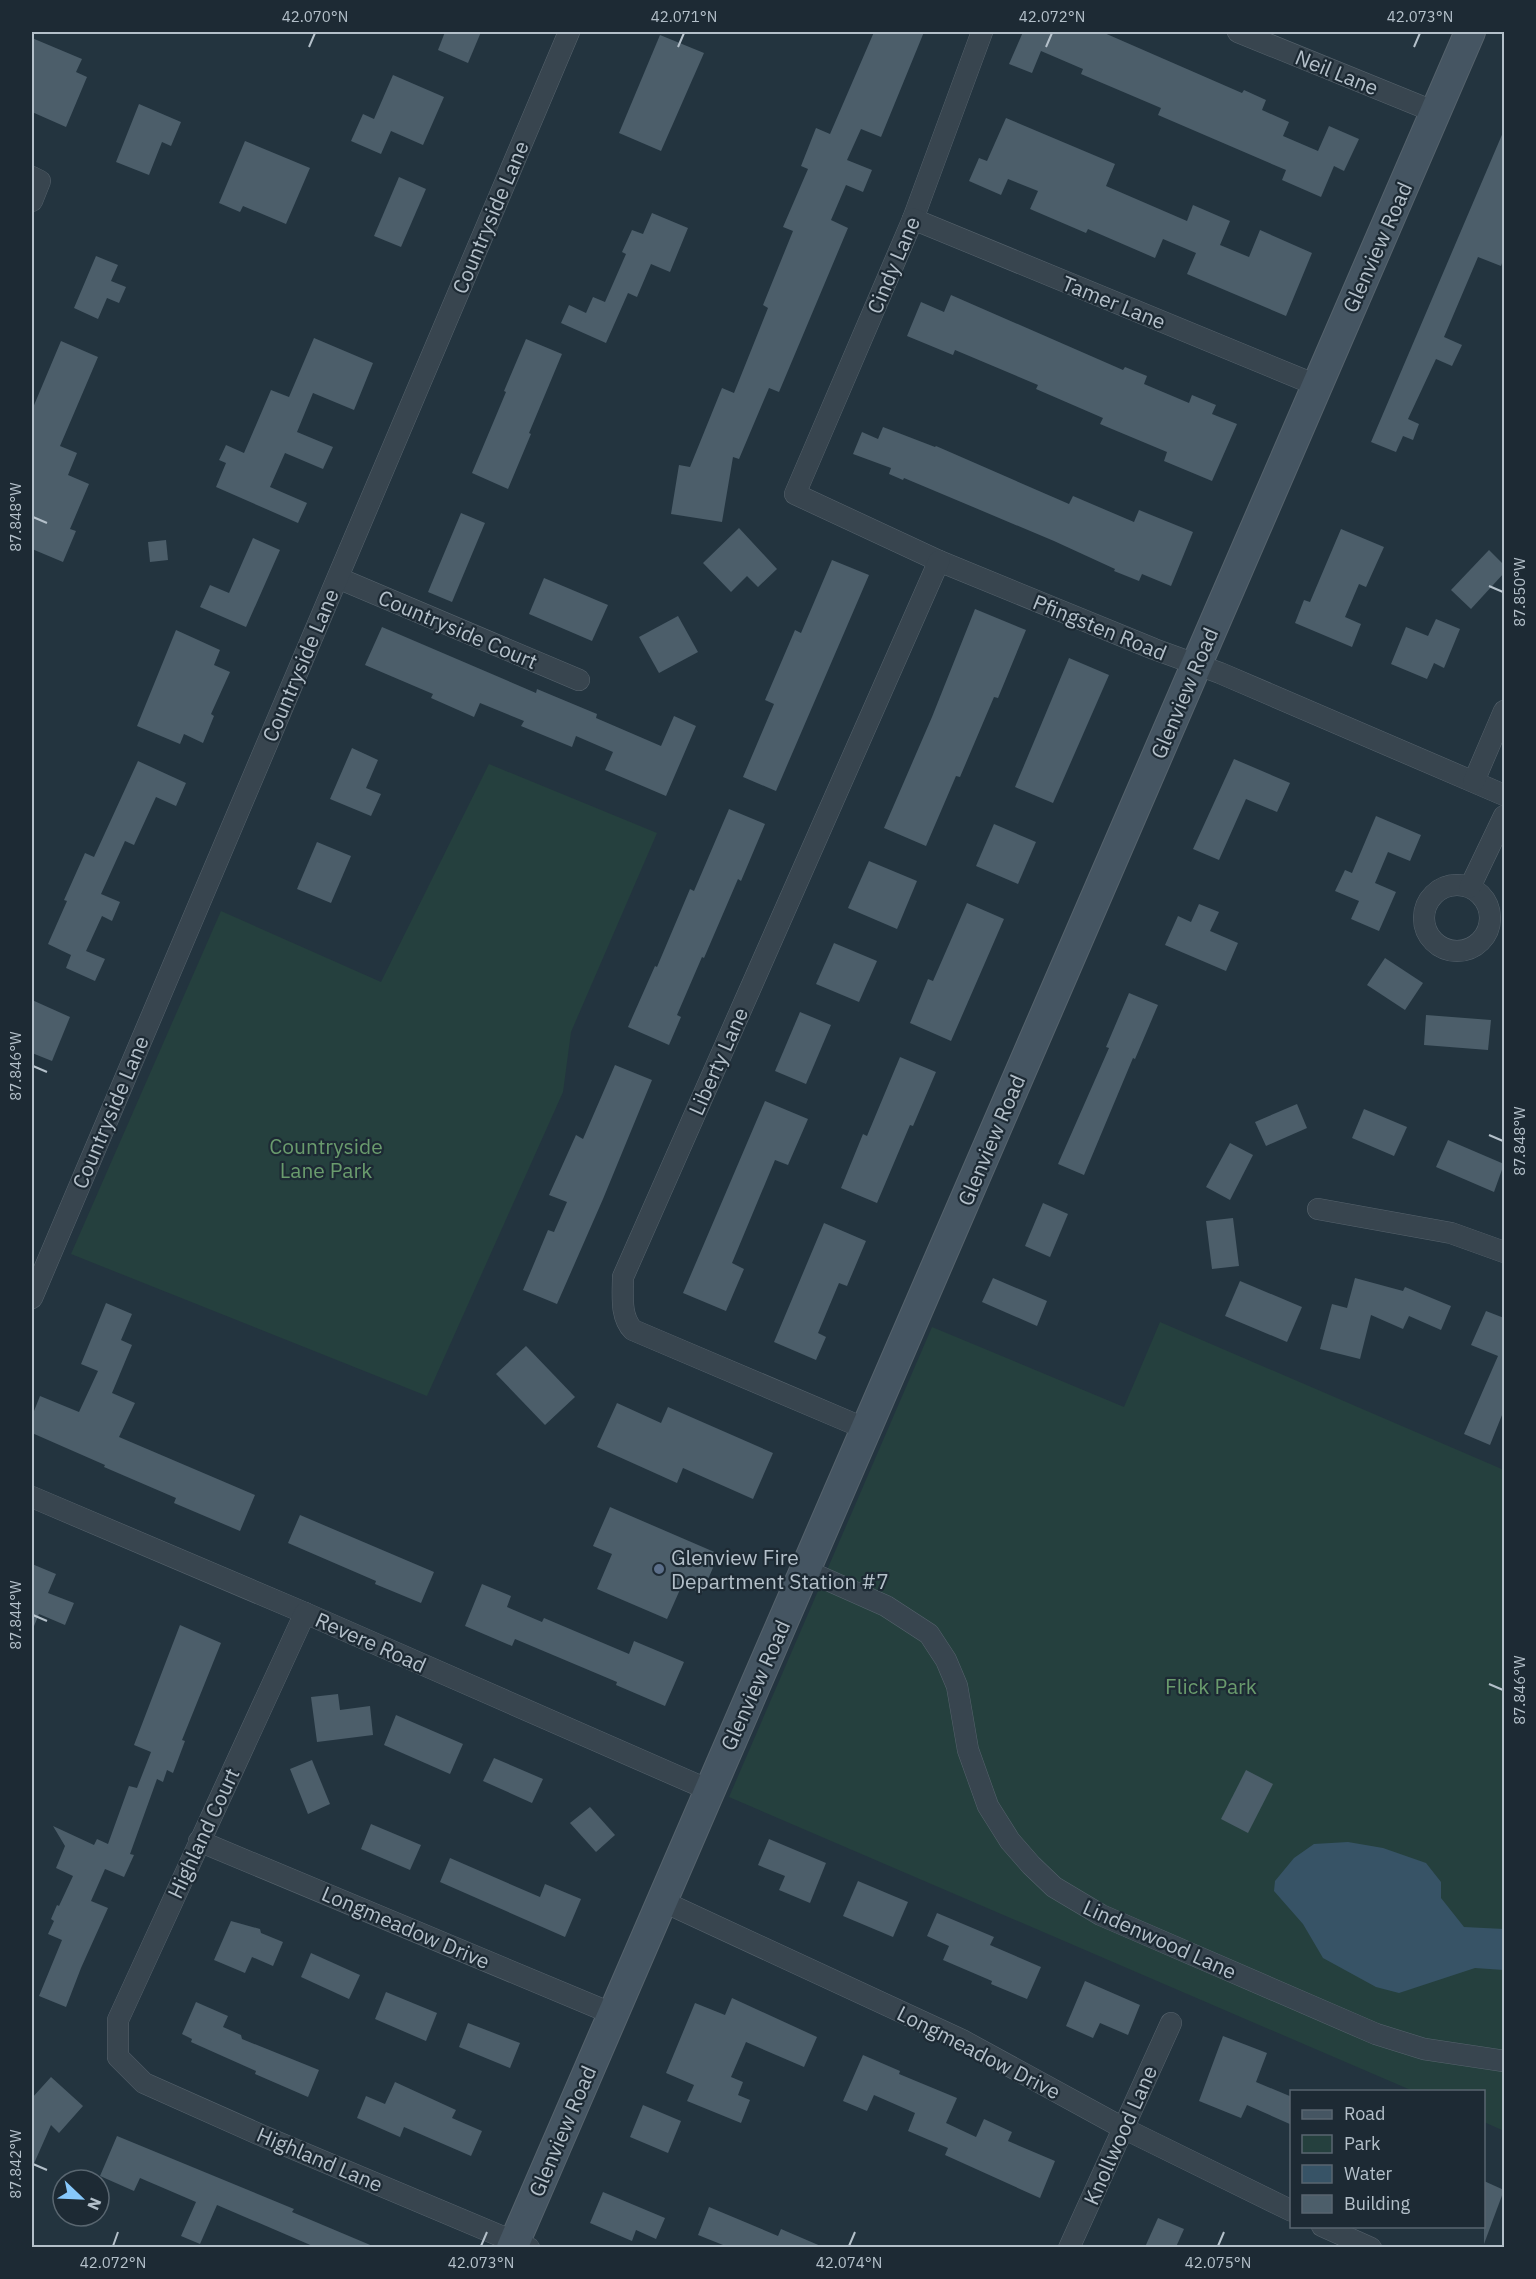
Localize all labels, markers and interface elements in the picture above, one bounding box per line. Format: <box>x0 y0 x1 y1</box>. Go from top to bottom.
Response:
text: 42.070°N <box>282 7 348 26</box>
text: 42.071°N <box>651 7 717 26</box>
text: 42.072°N <box>1019 7 1085 26</box>
text: 42.073°N <box>1387 7 1453 26</box>
street label: Neil Lane <box>1291 43 1383 101</box>
street label: Countryside Lane <box>445 136 535 298</box>
street label: Glenview Road <box>1336 177 1418 317</box>
street label: Cindy Lane <box>860 212 926 318</box>
street label: Tamer Lane <box>1058 269 1170 335</box>
text: 87.848°W <box>6 482 25 552</box>
text: 87.850°W <box>1510 557 1529 627</box>
street label: Countryside Court <box>374 583 542 675</box>
street label: Countryside Lane <box>255 584 345 746</box>
street label: Pfingsten Road <box>1029 587 1171 667</box>
street label: Glenview Road <box>1144 623 1224 763</box>
street label: Liberty Lane <box>682 1003 754 1119</box>
text: 87.846°W <box>6 1031 25 1101</box>
street label: Countryside Lane <box>65 1031 155 1193</box>
street label: Glenview Road <box>951 1070 1031 1210</box>
text: 87.848°W <box>1510 1106 1529 1176</box>
park label: Countryside Lane Park <box>269 1132 383 1184</box>
place label: Glenview Fire Department Station #7 <box>671 1543 889 1595</box>
marker: Glenview Fire Department Station #7 <box>652 1562 666 1576</box>
text: 87.844°W <box>6 1580 25 1650</box>
street label: Revere Road <box>311 1605 431 1679</box>
street label: Glenview Road <box>714 1615 796 1755</box>
text: 87.846°W <box>1510 1655 1529 1725</box>
park label: Flick Park <box>1165 1672 1257 1700</box>
street label: Highland Court <box>161 1763 245 1903</box>
street label: Longmeadow Drive <box>318 1879 494 1975</box>
street label: Lindenwood Lane <box>1079 1893 1241 1985</box>
street label: Longmeadow Drive <box>893 1999 1065 2105</box>
street label: Glenview Road <box>522 2061 602 2201</box>
street label: Knollwood Lane <box>1077 2061 1163 2209</box>
legend <box>1290 2090 1485 2228</box>
text: Road <box>1344 2102 1385 2125</box>
street label: Highland Lane <box>253 2120 387 2198</box>
text: 87.842°W <box>6 2129 25 2199</box>
text: Park <box>1344 2132 1381 2155</box>
text: Water <box>1344 2162 1393 2185</box>
north arrow <box>51 2168 111 2228</box>
text: Building <box>1344 2192 1411 2215</box>
text: N <box>83 2195 106 2213</box>
text: 42.072°N <box>80 2253 146 2272</box>
text: 42.073°N <box>448 2253 514 2272</box>
text: 42.074°N <box>816 2253 882 2272</box>
text: 42.075°N <box>1185 2253 1251 2272</box>

